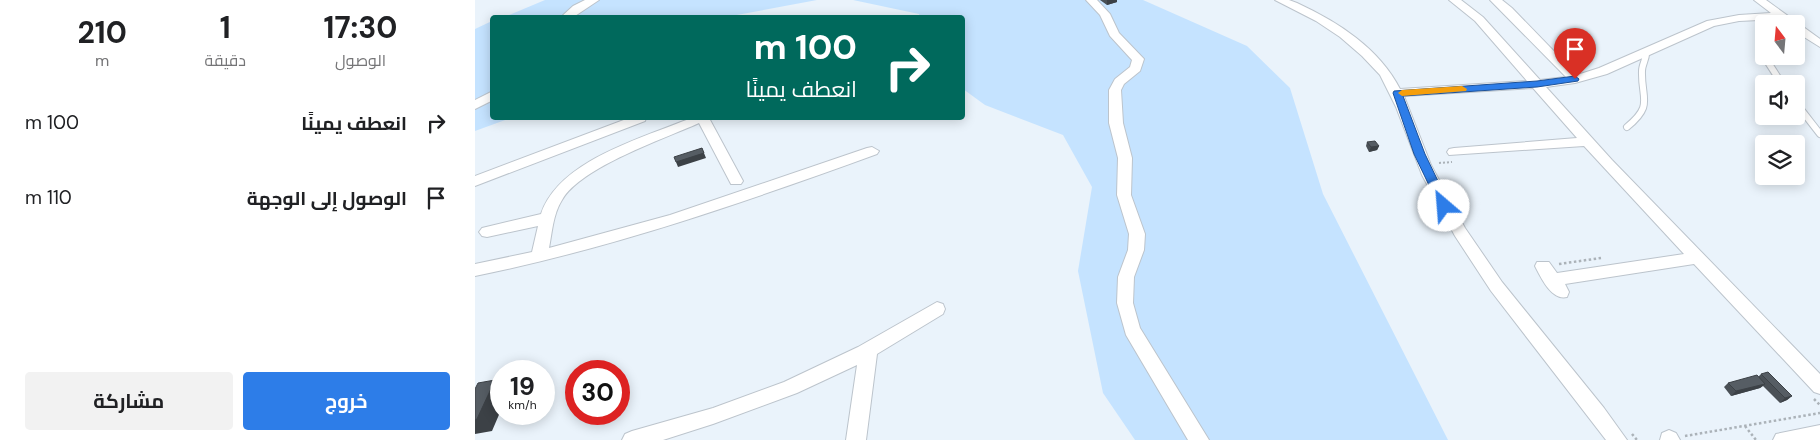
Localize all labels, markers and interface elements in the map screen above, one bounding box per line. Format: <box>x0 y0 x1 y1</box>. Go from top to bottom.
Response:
text: 1 <box>220 8 231 47</box>
text: 17:30 <box>324 8 397 47</box>
text: 210 <box>78 13 127 52</box>
north arrow <box>1755 15 1805 65</box>
map controls <box>1755 15 1805 185</box>
text: 100 m <box>754 24 857 70</box>
pin <box>1554 28 1596 79</box>
icon: right <box>875 35 940 100</box>
icon: arrive <box>1561 35 1589 63</box>
text: m <box>95 50 109 71</box>
text: دقيقة <box>204 50 246 71</box>
text: الوصول <box>335 50 386 71</box>
text: انعطف يمينًا <box>746 75 857 104</box>
button: sound <box>1755 75 1805 125</box>
icon: right <box>422 109 450 137</box>
text: 100 m <box>25 110 79 135</box>
text: انعطف يمينًا <box>301 111 407 136</box>
button: layers <box>1755 135 1805 185</box>
position arrow <box>1417 179 1469 231</box>
icon: arrive <box>422 184 450 212</box>
text: 110 m <box>25 185 72 210</box>
text: الوصول إلى الوجهة <box>247 186 407 211</box>
speed limit sign: 30 <box>565 360 630 425</box>
text: 19 <box>510 370 535 403</box>
button: مشاركة <box>25 372 233 430</box>
button: خروج <box>243 372 450 430</box>
text: km/h <box>508 397 537 413</box>

